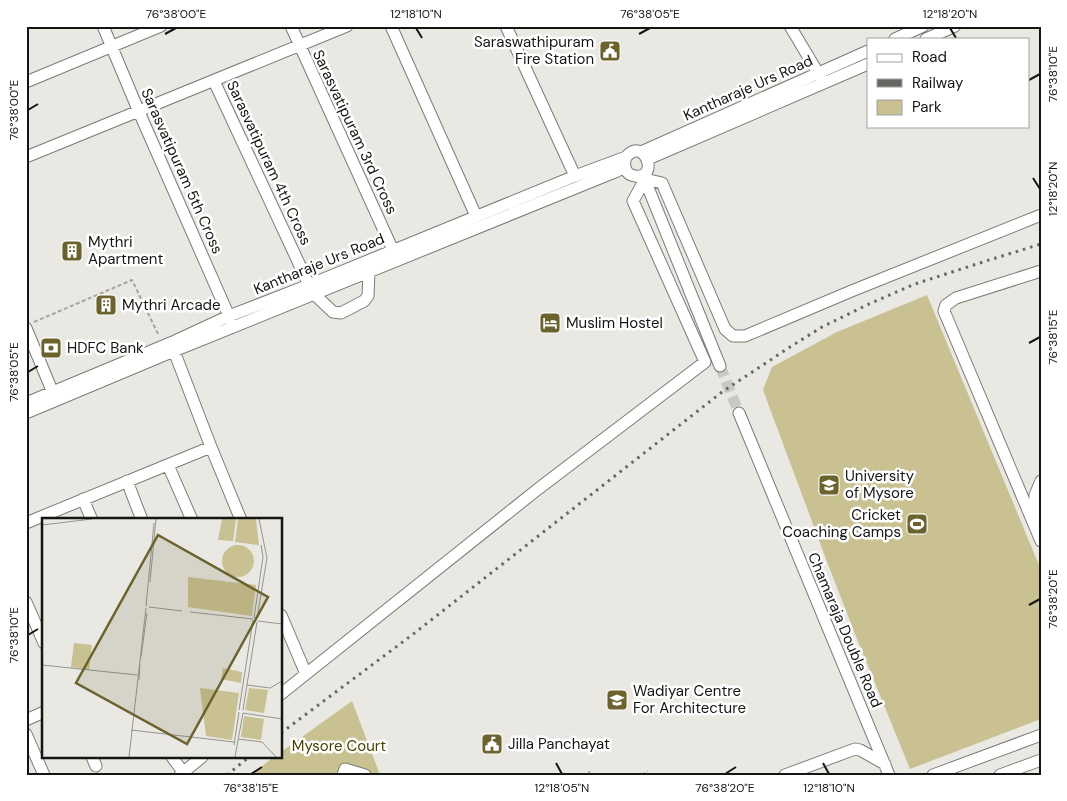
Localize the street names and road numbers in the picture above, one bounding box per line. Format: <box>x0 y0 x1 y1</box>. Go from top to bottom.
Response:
street label: Sarasvatipuram 3rd Cross <box>308 47 402 217</box>
street label: Kantharaje Urs Road <box>680 50 816 126</box>
street label: Sarasvatipuram 4th Cross <box>222 78 316 248</box>
street label: Sarasvatipuram 5th Cross <box>136 85 228 257</box>
street label: Kantharaje Urs Road <box>251 229 387 299</box>
street label: Chamaraja Double Road <box>803 549 887 711</box>

